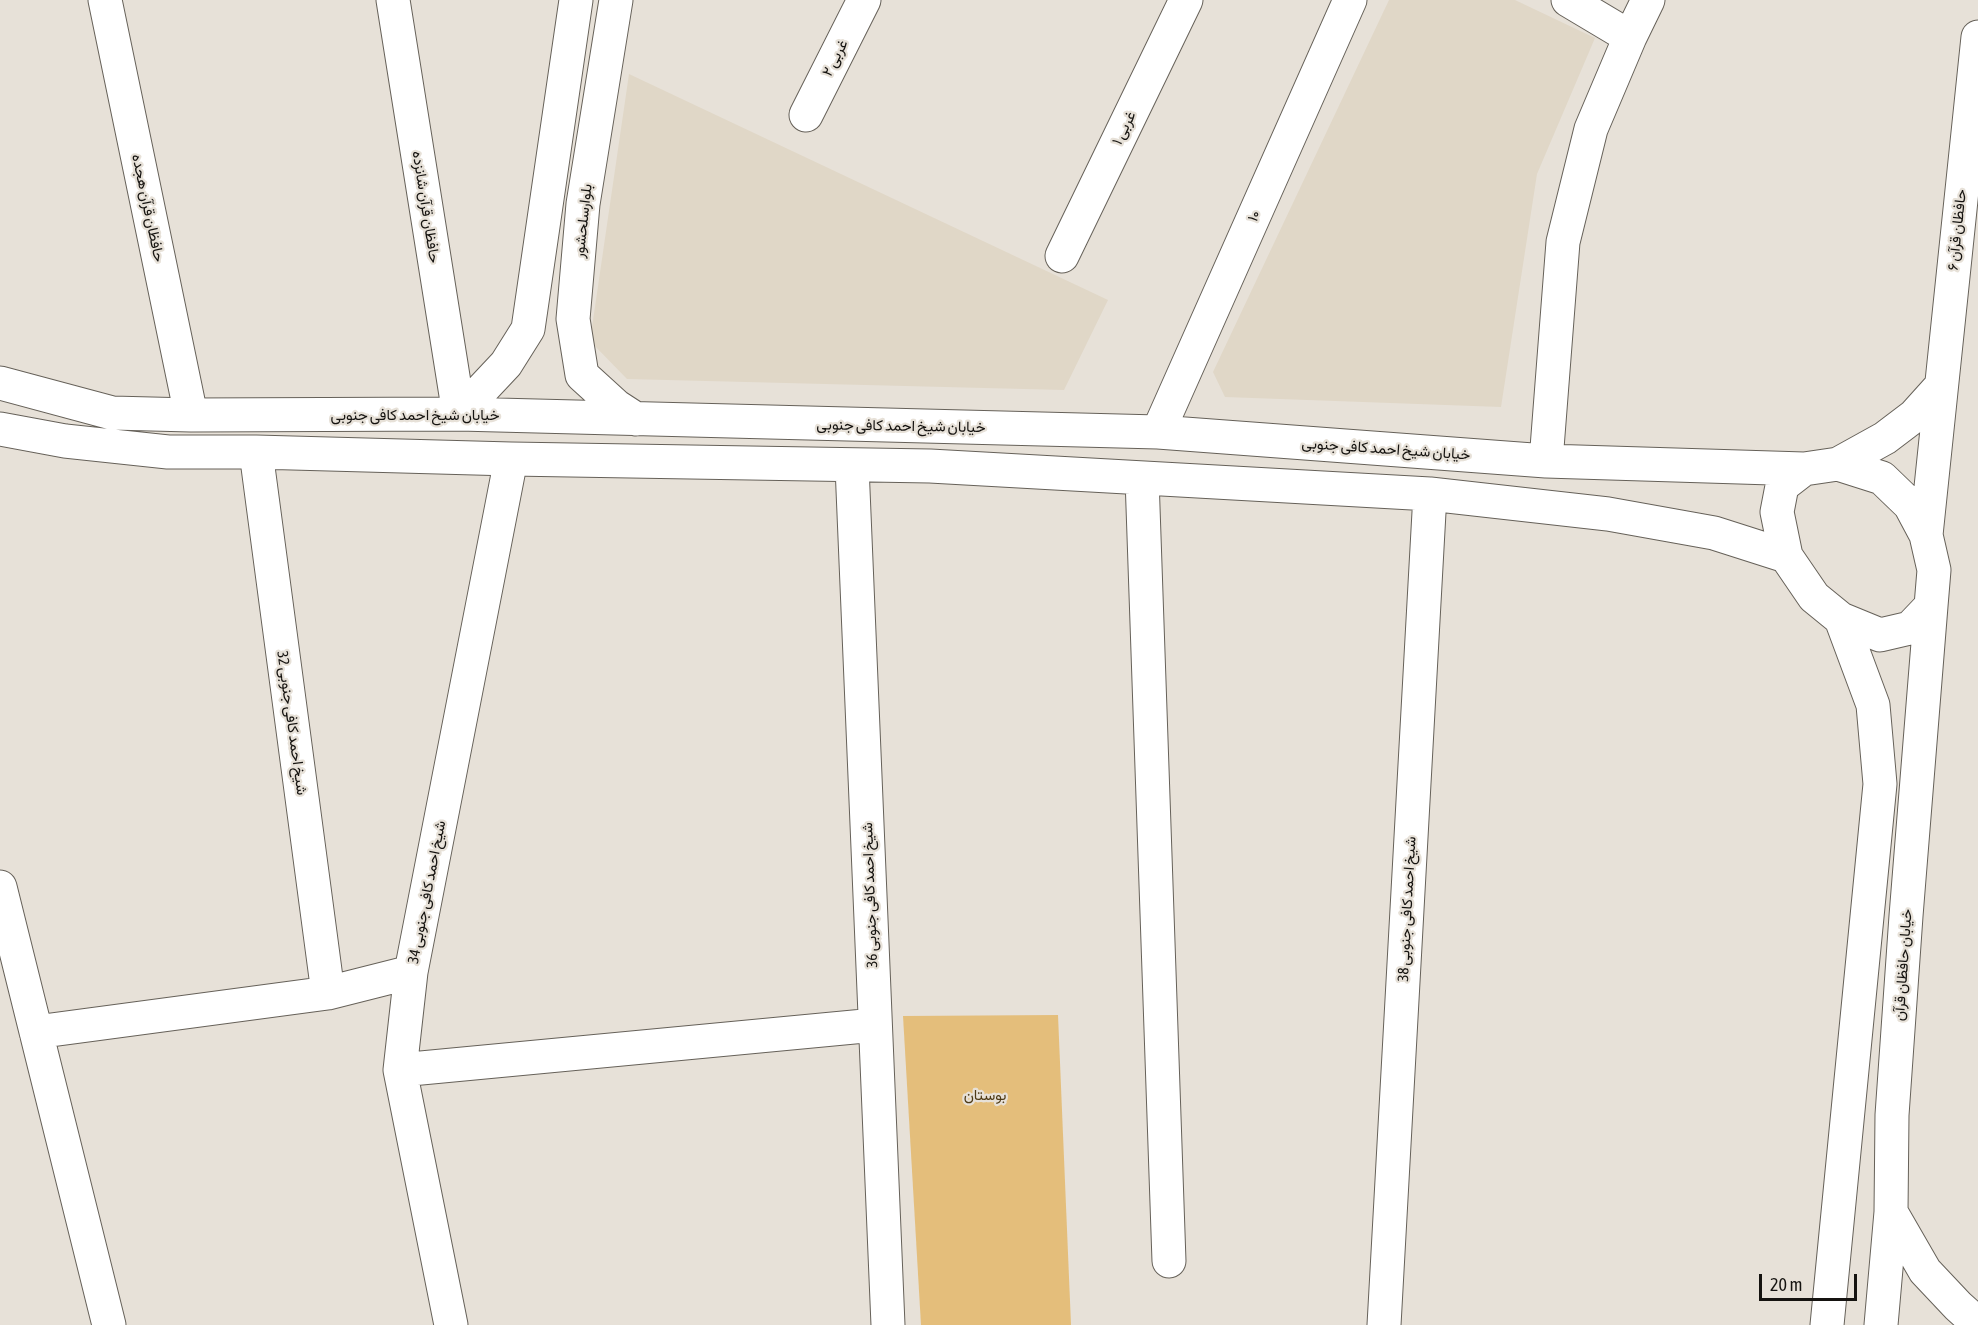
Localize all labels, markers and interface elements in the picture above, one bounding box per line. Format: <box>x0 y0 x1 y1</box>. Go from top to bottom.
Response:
street label: ۲ غربی <box>818 37 852 79</box>
street label: ۱ غربی <box>1108 108 1140 148</box>
street label: حافظان قرآن شانزده <box>408 150 444 264</box>
street label: حافظان قرآن هجده <box>128 152 168 264</box>
street label: بلوارسلحشور <box>570 183 596 259</box>
street label: حافظان قرآن ۶ <box>1944 188 1970 272</box>
street label: ۱۰ <box>1244 207 1264 225</box>
street label: خیابان شیخ احمد کافی جنوبی <box>330 406 500 424</box>
street label: خیابان شیخ احمد کافی جنوبی <box>816 416 986 436</box>
street label: خیابان شیخ احمد کافی جنوبی <box>1301 434 1471 464</box>
street label: شیخ احمد کافی جنوبی 32 <box>273 650 311 796</box>
street label: شیخ احمد کافی جنوبی 34 <box>404 819 450 965</box>
street label: شیخ احمد کافی جنوبی 36 <box>858 822 882 968</box>
street label: شیخ احمد کافی جنوبی 38 <box>1394 836 1420 982</box>
street label: خیابان حافظان قرآن <box>1890 908 1916 1022</box>
park label: بوستان <box>964 1086 1006 1104</box>
scale bar <box>1762 1262 1860 1300</box>
text: 20 m <box>1770 1274 1802 1295</box>

